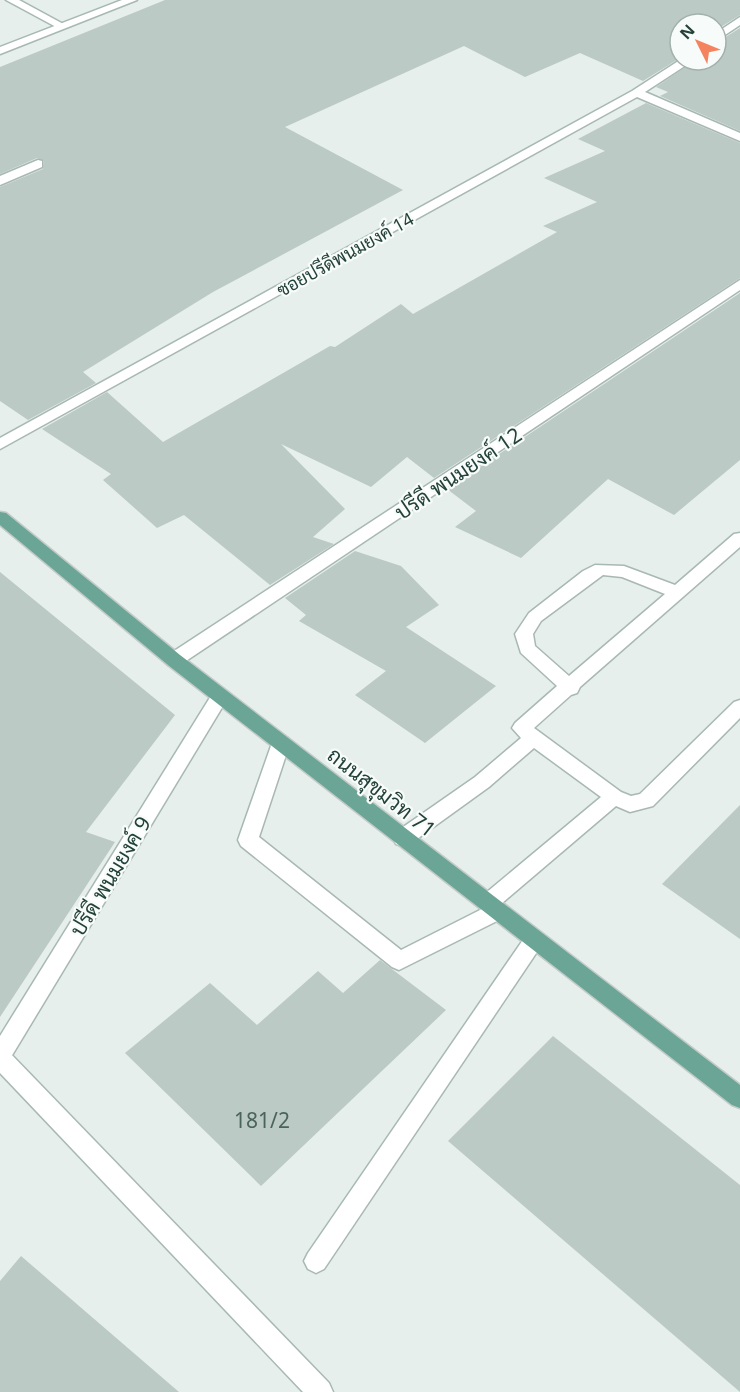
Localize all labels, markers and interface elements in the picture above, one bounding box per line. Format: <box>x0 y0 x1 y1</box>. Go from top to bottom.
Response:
north arrow <box>668 12 728 72</box>
text: N <box>675 20 700 44</box>
street label: ซอยปรีดีพนมยงค์ 14 <box>272 206 418 302</box>
street label: ปรีดี พนมยงค์ 12 <box>389 420 527 526</box>
street label: ถนนสุขุมวิท 71 <box>321 741 442 844</box>
street label: ปรีดี พนมยงค์ 9 <box>63 811 157 941</box>
house number: 181/2 <box>234 1106 290 1134</box>

